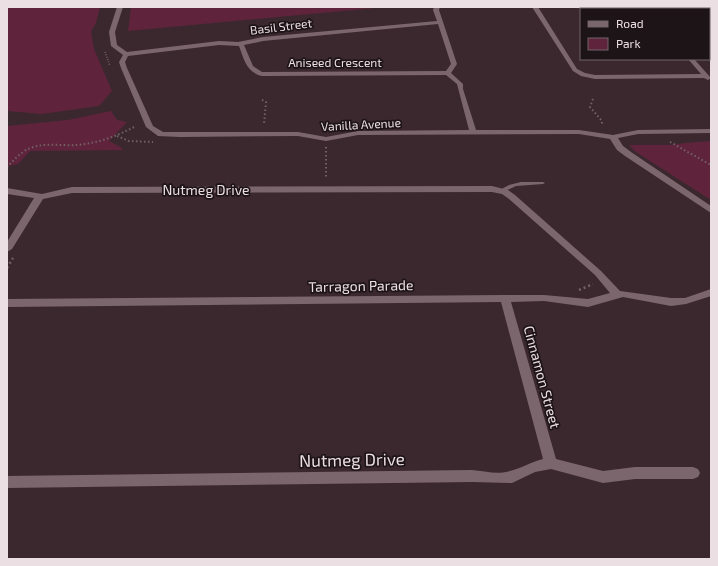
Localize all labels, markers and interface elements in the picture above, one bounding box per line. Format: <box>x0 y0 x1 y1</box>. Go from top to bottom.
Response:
legend <box>580 8 710 60</box>
street label: Basil Street <box>249 15 313 37</box>
text: Road <box>616 16 644 30</box>
text: Park <box>616 36 641 50</box>
street label: Aniseed Crescent <box>288 55 382 69</box>
street label: Vanilla Avenue <box>321 115 401 133</box>
street label: Nutmeg Drive <box>162 181 250 198</box>
street label: Tarragon Parade <box>308 276 414 295</box>
street label: Cinnamon Street <box>521 324 564 430</box>
street label: Nutmeg Drive <box>299 448 405 471</box>

